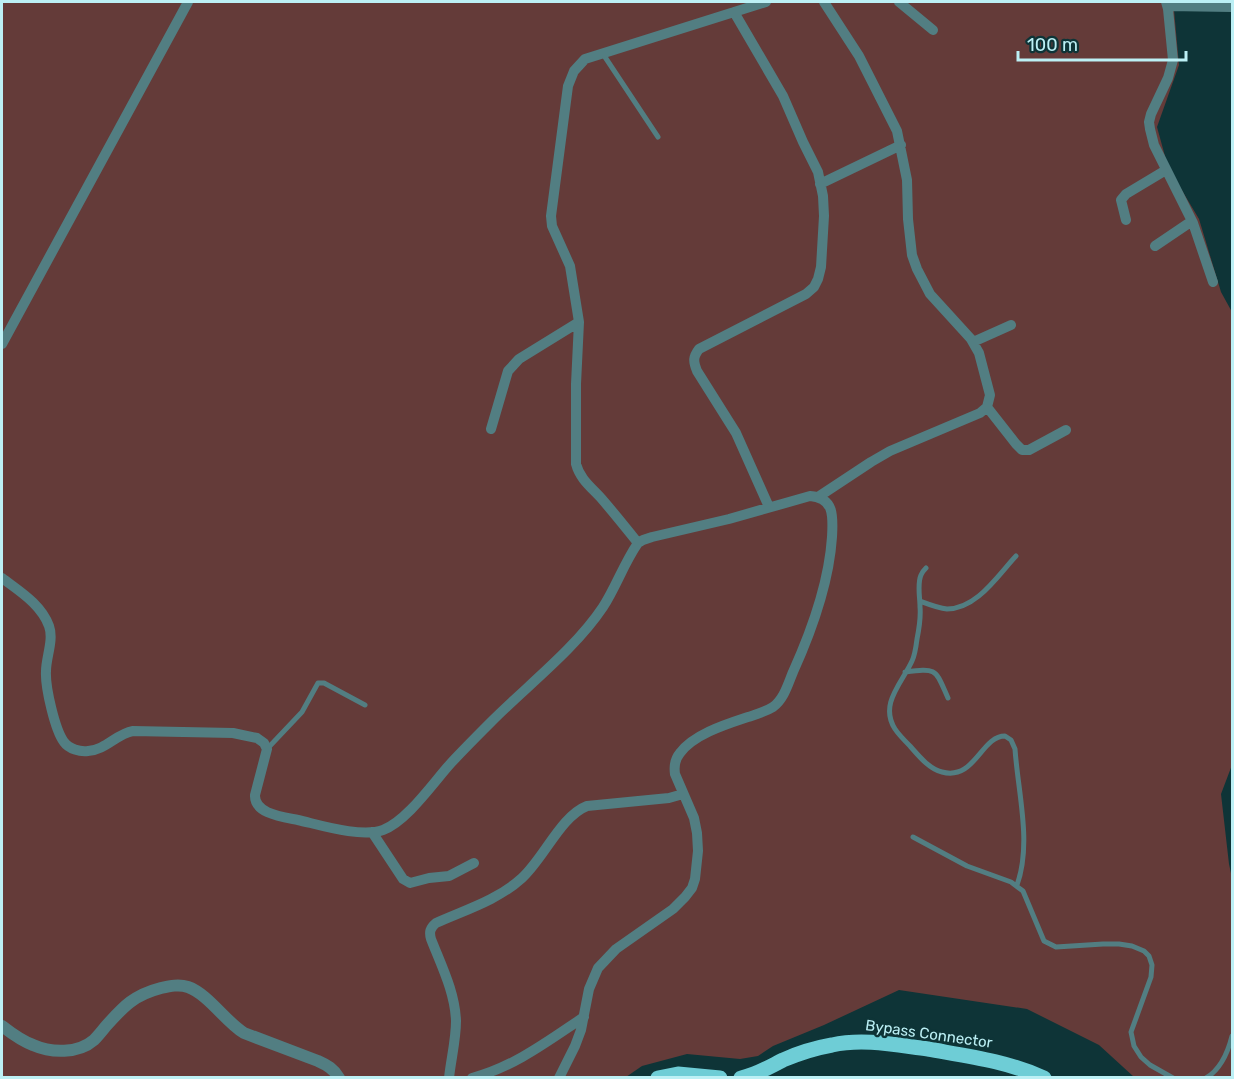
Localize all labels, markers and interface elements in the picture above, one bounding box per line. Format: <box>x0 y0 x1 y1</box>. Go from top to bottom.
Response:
scale bar <box>1018 24 1186 62</box>
text: 100 m <box>1027 34 1078 56</box>
street label: Bypass Connector <box>864 1016 994 1052</box>

